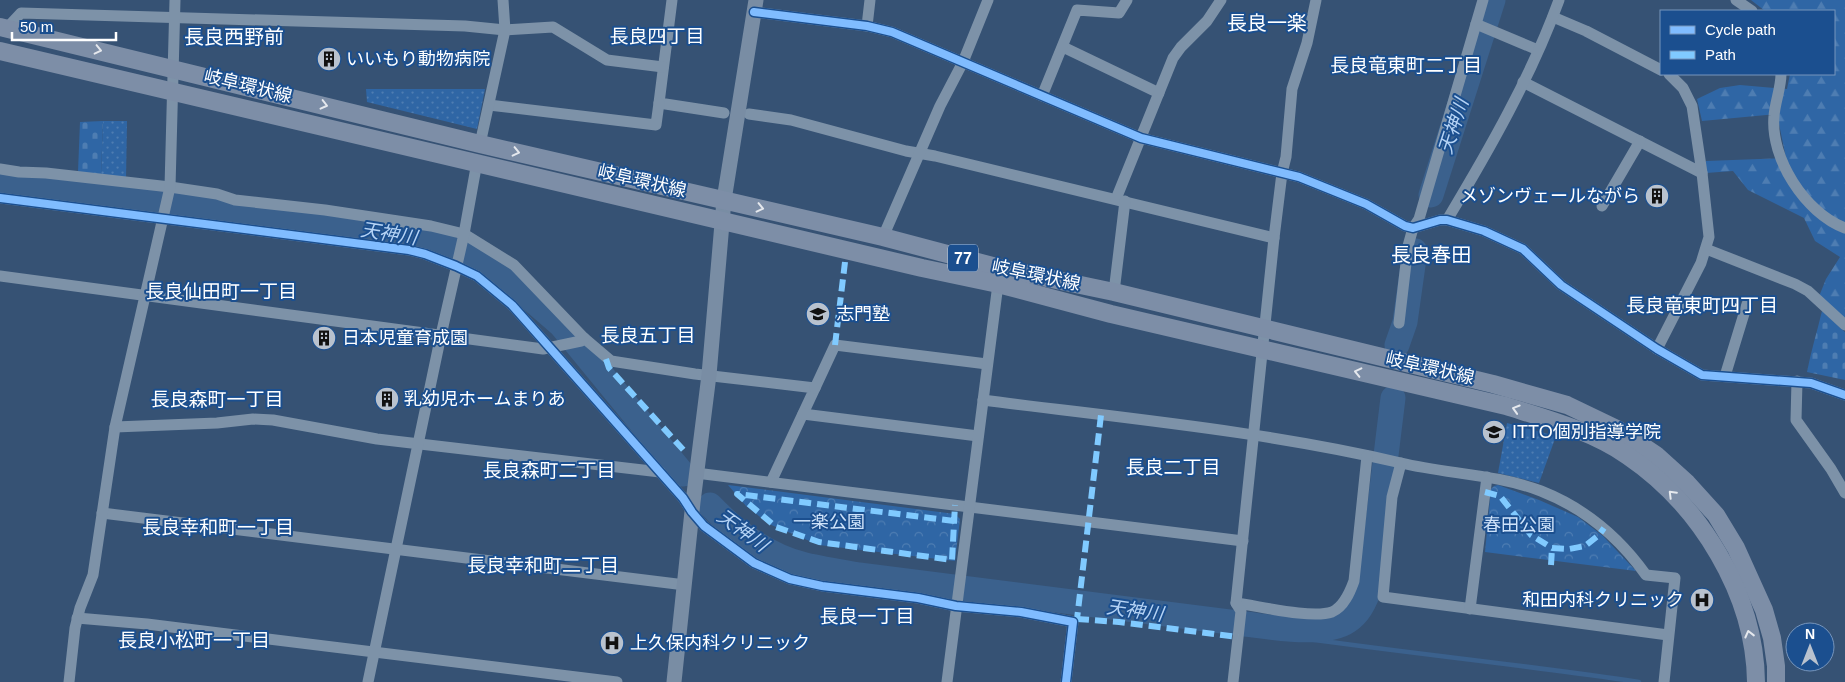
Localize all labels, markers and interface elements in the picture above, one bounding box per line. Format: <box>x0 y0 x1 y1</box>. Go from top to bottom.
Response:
scale bar <box>12 10 116 42</box>
legend <box>1660 10 1835 75</box>
district label: 長良一楽 <box>1227 12 1307 34</box>
text: 50 m <box>20 18 53 35</box>
text: Cycle path <box>1705 21 1776 38</box>
district label: 長良西野前 <box>184 26 284 48</box>
district label: 長良四丁目 <box>609 26 705 47</box>
one-way arrow <box>94 44 103 55</box>
building icon: いいもり動物病院 <box>316 46 342 72</box>
text: Path <box>1705 46 1736 63</box>
place label: いいもり動物病院 <box>346 49 490 69</box>
district label: 長良竜東町二丁目 <box>1330 55 1482 76</box>
street label: 岐阜環状線 <box>202 65 294 107</box>
water label: 天神川 <box>1435 94 1473 157</box>
one-way arrow <box>320 100 328 110</box>
one-way arrow <box>512 146 521 157</box>
street label: 岐阜環状線 <box>596 161 688 201</box>
building icon: メゾンヴェールながら <box>1644 183 1670 209</box>
place label: メゾンヴェールながら <box>1460 186 1640 206</box>
one-way arrow <box>755 202 764 213</box>
water label: 天神川 <box>359 219 421 249</box>
road number: 77 <box>948 244 978 272</box>
district label: 長良春田 <box>1391 244 1471 266</box>
street label: 岐阜環状線 <box>990 256 1082 294</box>
district label: 長良仙田町一丁目 <box>145 281 297 302</box>
district label: 長良竜東町四丁目 <box>1626 295 1778 316</box>
school or university icon: 志門塾 <box>805 301 831 327</box>
place label: 志門塾 <box>836 304 890 324</box>
building icon: 日本児童育成園 <box>311 325 337 351</box>
district label: 長良五丁目 <box>600 325 696 346</box>
place label: 日本児童育成園 <box>342 328 468 348</box>
street label: 岐阜環状線 <box>1384 348 1476 388</box>
one-way arrow <box>1353 367 1362 378</box>
building icon: 乳幼児ホームまりあ <box>374 386 400 412</box>
district label: 長良森町一丁目 <box>150 389 284 410</box>
place label: 乳幼児ホームまりあ <box>404 389 565 409</box>
one-way arrow <box>1512 405 1521 415</box>
school or university icon: ITTO個別指導学院 <box>1481 419 1507 445</box>
place label: ITTO個別指導学院 <box>1512 422 1661 442</box>
district label: 長良二丁目 <box>1125 457 1221 478</box>
district label: 長良森町二丁目 <box>482 460 616 481</box>
one-way arrow <box>1668 491 1677 500</box>
water label: 天神川 <box>713 505 774 557</box>
park label: 一楽公園 <box>793 512 865 532</box>
park label: 春田公園 <box>1483 515 1555 535</box>
district label: 長良幸和町一丁目 <box>142 517 294 538</box>
district label: 長良幸和町二丁目 <box>467 555 619 576</box>
hospital icon: 和田内科クリニック <box>1689 587 1715 613</box>
place label: 和田内科クリニック <box>1522 590 1684 610</box>
water label: 天神川 <box>1105 596 1167 625</box>
district label: 長良一丁目 <box>819 606 915 627</box>
north arrow <box>1785 622 1835 672</box>
text: N <box>1805 626 1815 642</box>
district label: 長良小松町一丁目 <box>118 630 270 651</box>
hospital icon: 上久保内科クリニック <box>599 630 625 656</box>
one-way arrow <box>1745 630 1755 638</box>
place label: 上久保内科クリニック <box>630 633 810 653</box>

